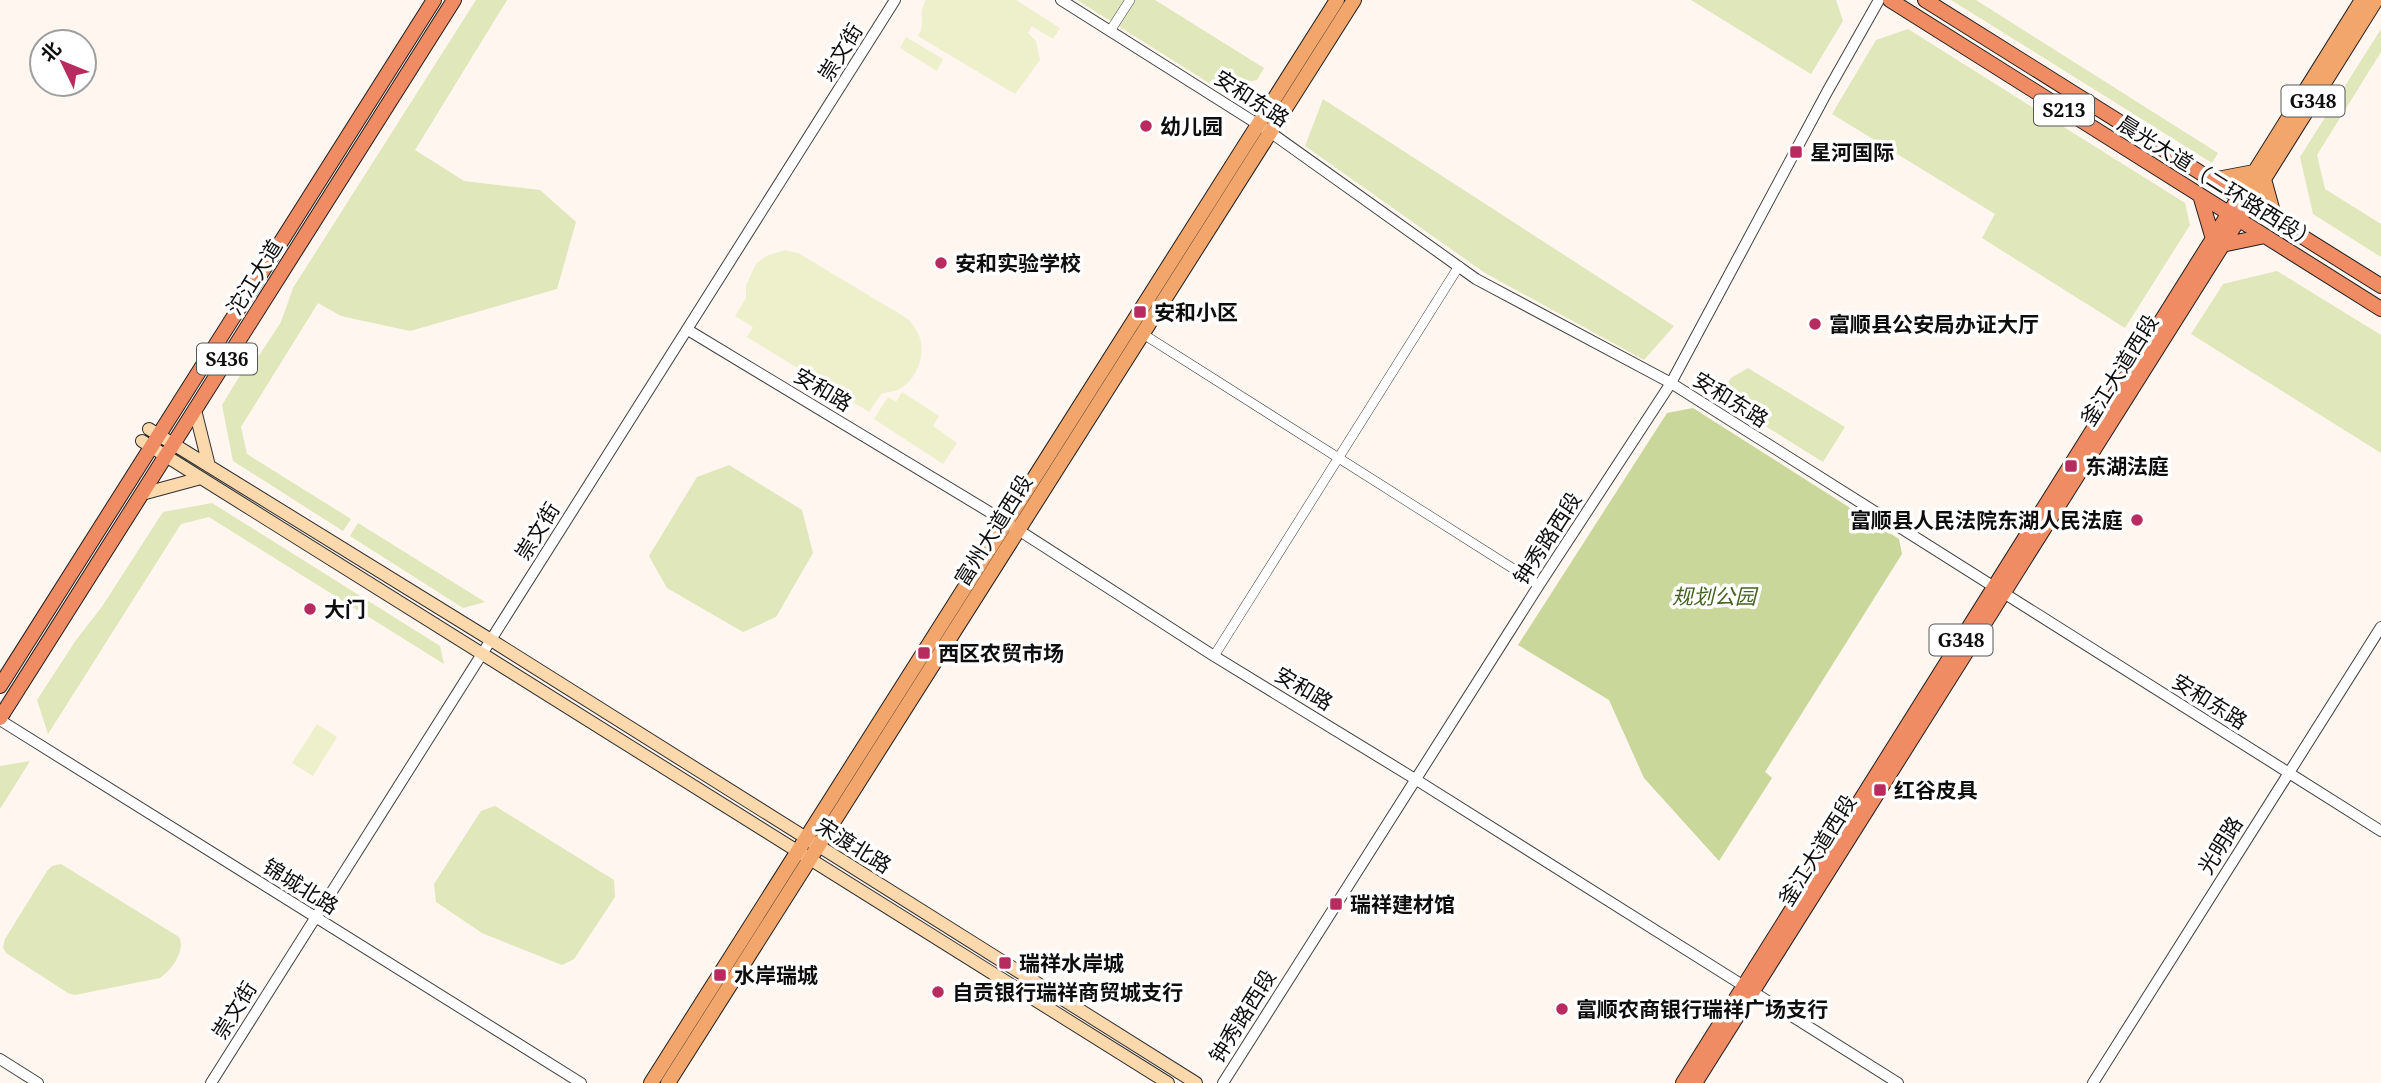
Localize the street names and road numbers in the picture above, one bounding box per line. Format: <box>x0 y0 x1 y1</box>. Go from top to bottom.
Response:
street label: 崇文街 <box>811 18 869 86</box>
street label: 安和东路 <box>1209 63 1295 133</box>
road number: G348 <box>2282 86 2344 116</box>
road number: S213 <box>2034 94 2094 125</box>
street label: 晨光大道（二环路西段） <box>2113 109 2323 255</box>
street label: 沱江大道 <box>220 234 288 320</box>
street label: 釜江大道西段 <box>2074 309 2164 431</box>
road number: S436 <box>197 344 257 374</box>
street label: 安和路 <box>789 361 857 417</box>
street label: 安和东路 <box>1688 365 1774 433</box>
street label: 富州大道西段 <box>948 469 1038 591</box>
street label: 钟秀路西段 <box>1507 486 1587 590</box>
street label: 崇文街 <box>508 497 566 565</box>
road number: G348 <box>1930 624 1993 656</box>
street label: 安和路 <box>1270 660 1338 716</box>
street label: 安和东路 <box>2167 667 2253 735</box>
street label: 釜江大道西段 <box>1772 789 1862 911</box>
street label: 宋渡北路 <box>811 811 897 879</box>
street label: 光明路 <box>2191 811 2249 879</box>
street label: 锦城北路 <box>258 852 344 920</box>
street label: 钟秀路西段 <box>1202 964 1282 1068</box>
street label: 崇文街 <box>205 976 263 1044</box>

